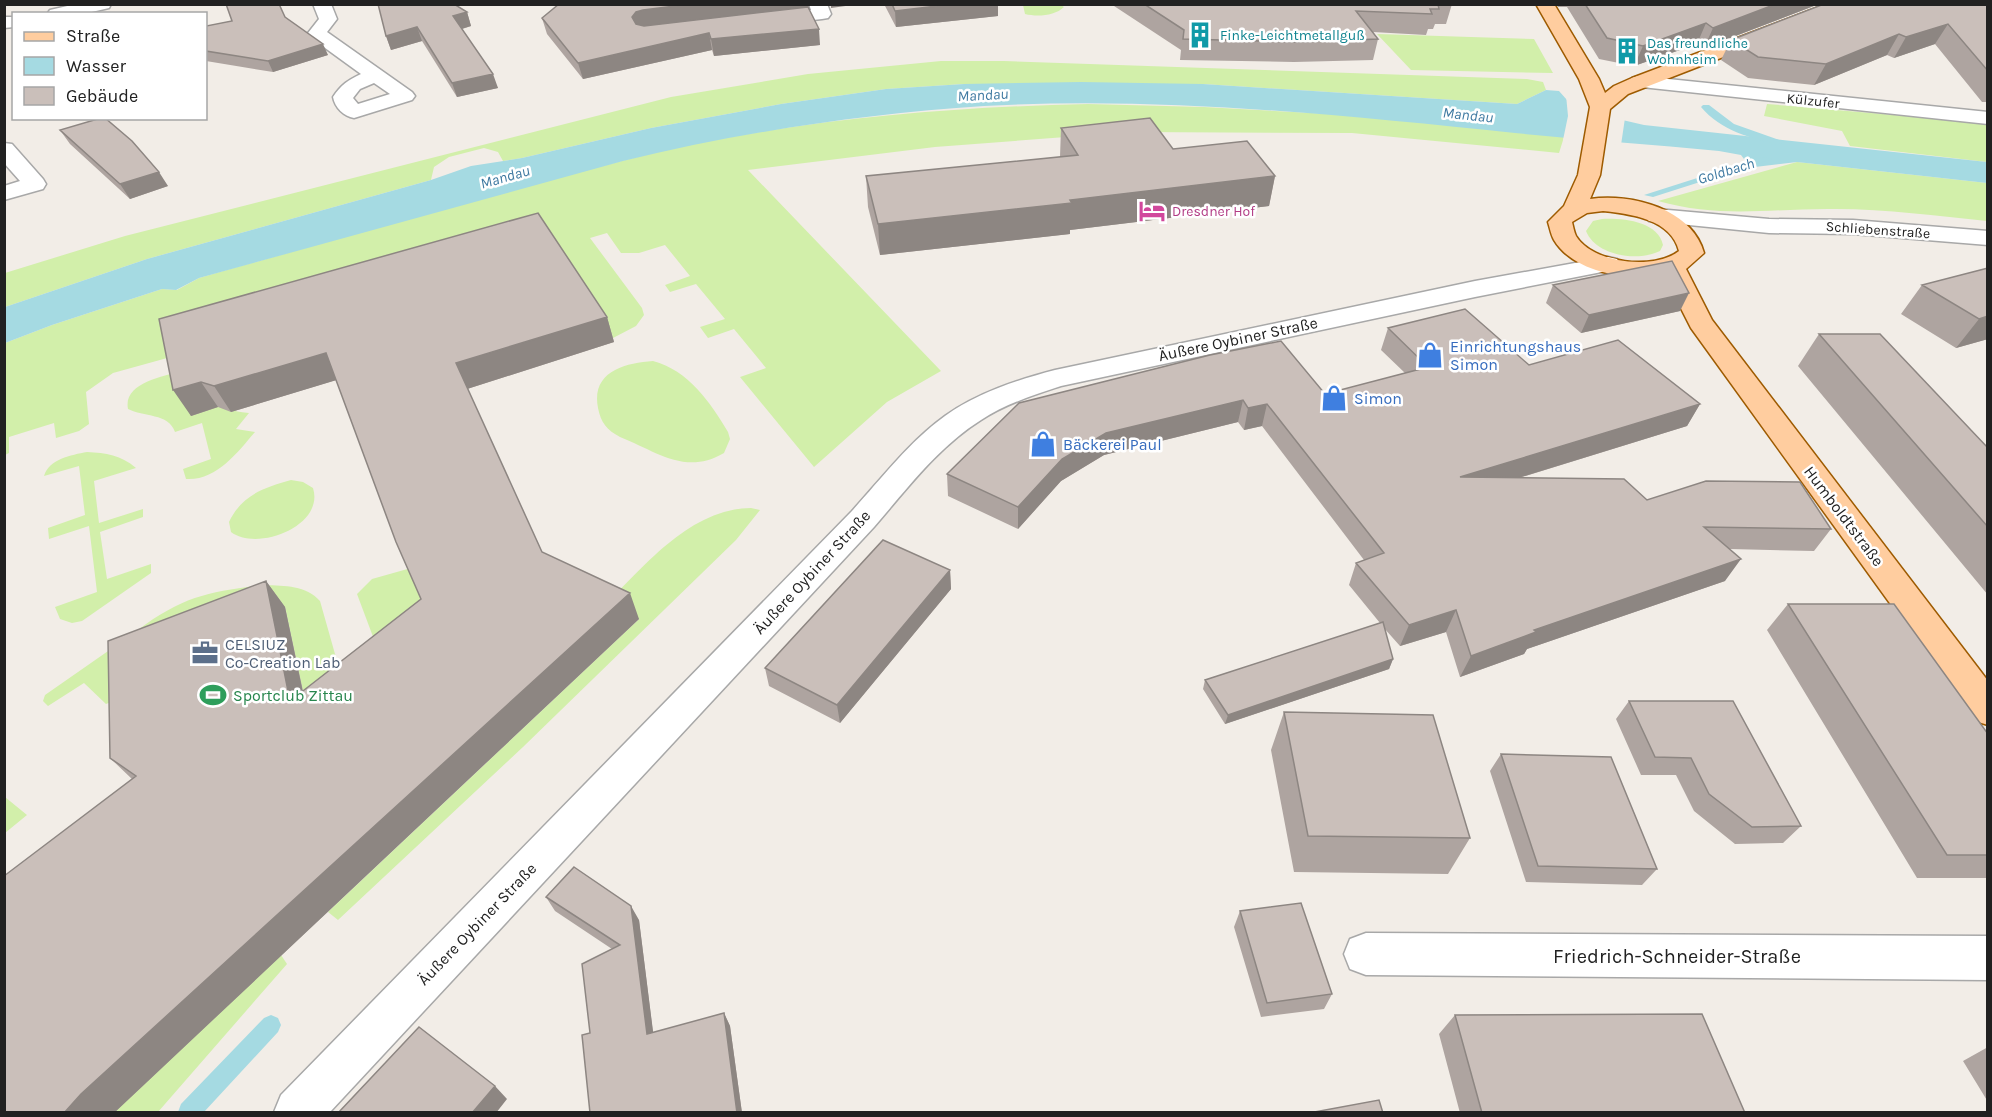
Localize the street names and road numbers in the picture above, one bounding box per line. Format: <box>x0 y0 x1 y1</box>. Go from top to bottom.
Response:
street label: Külzufer <box>1786 90 1841 112</box>
street label: Schliebenstraße <box>1825 218 1931 242</box>
street label: Äußere Oybiner Straße <box>1157 313 1319 365</box>
street label: Humboldtstraße <box>1800 462 1888 570</box>
street label: Äußere Oybiner Straße <box>750 506 874 638</box>
street label: Äußere Oybiner Straße <box>414 859 540 989</box>
street label: Friedrich-Schneider-Straße <box>1553 945 1801 968</box>

